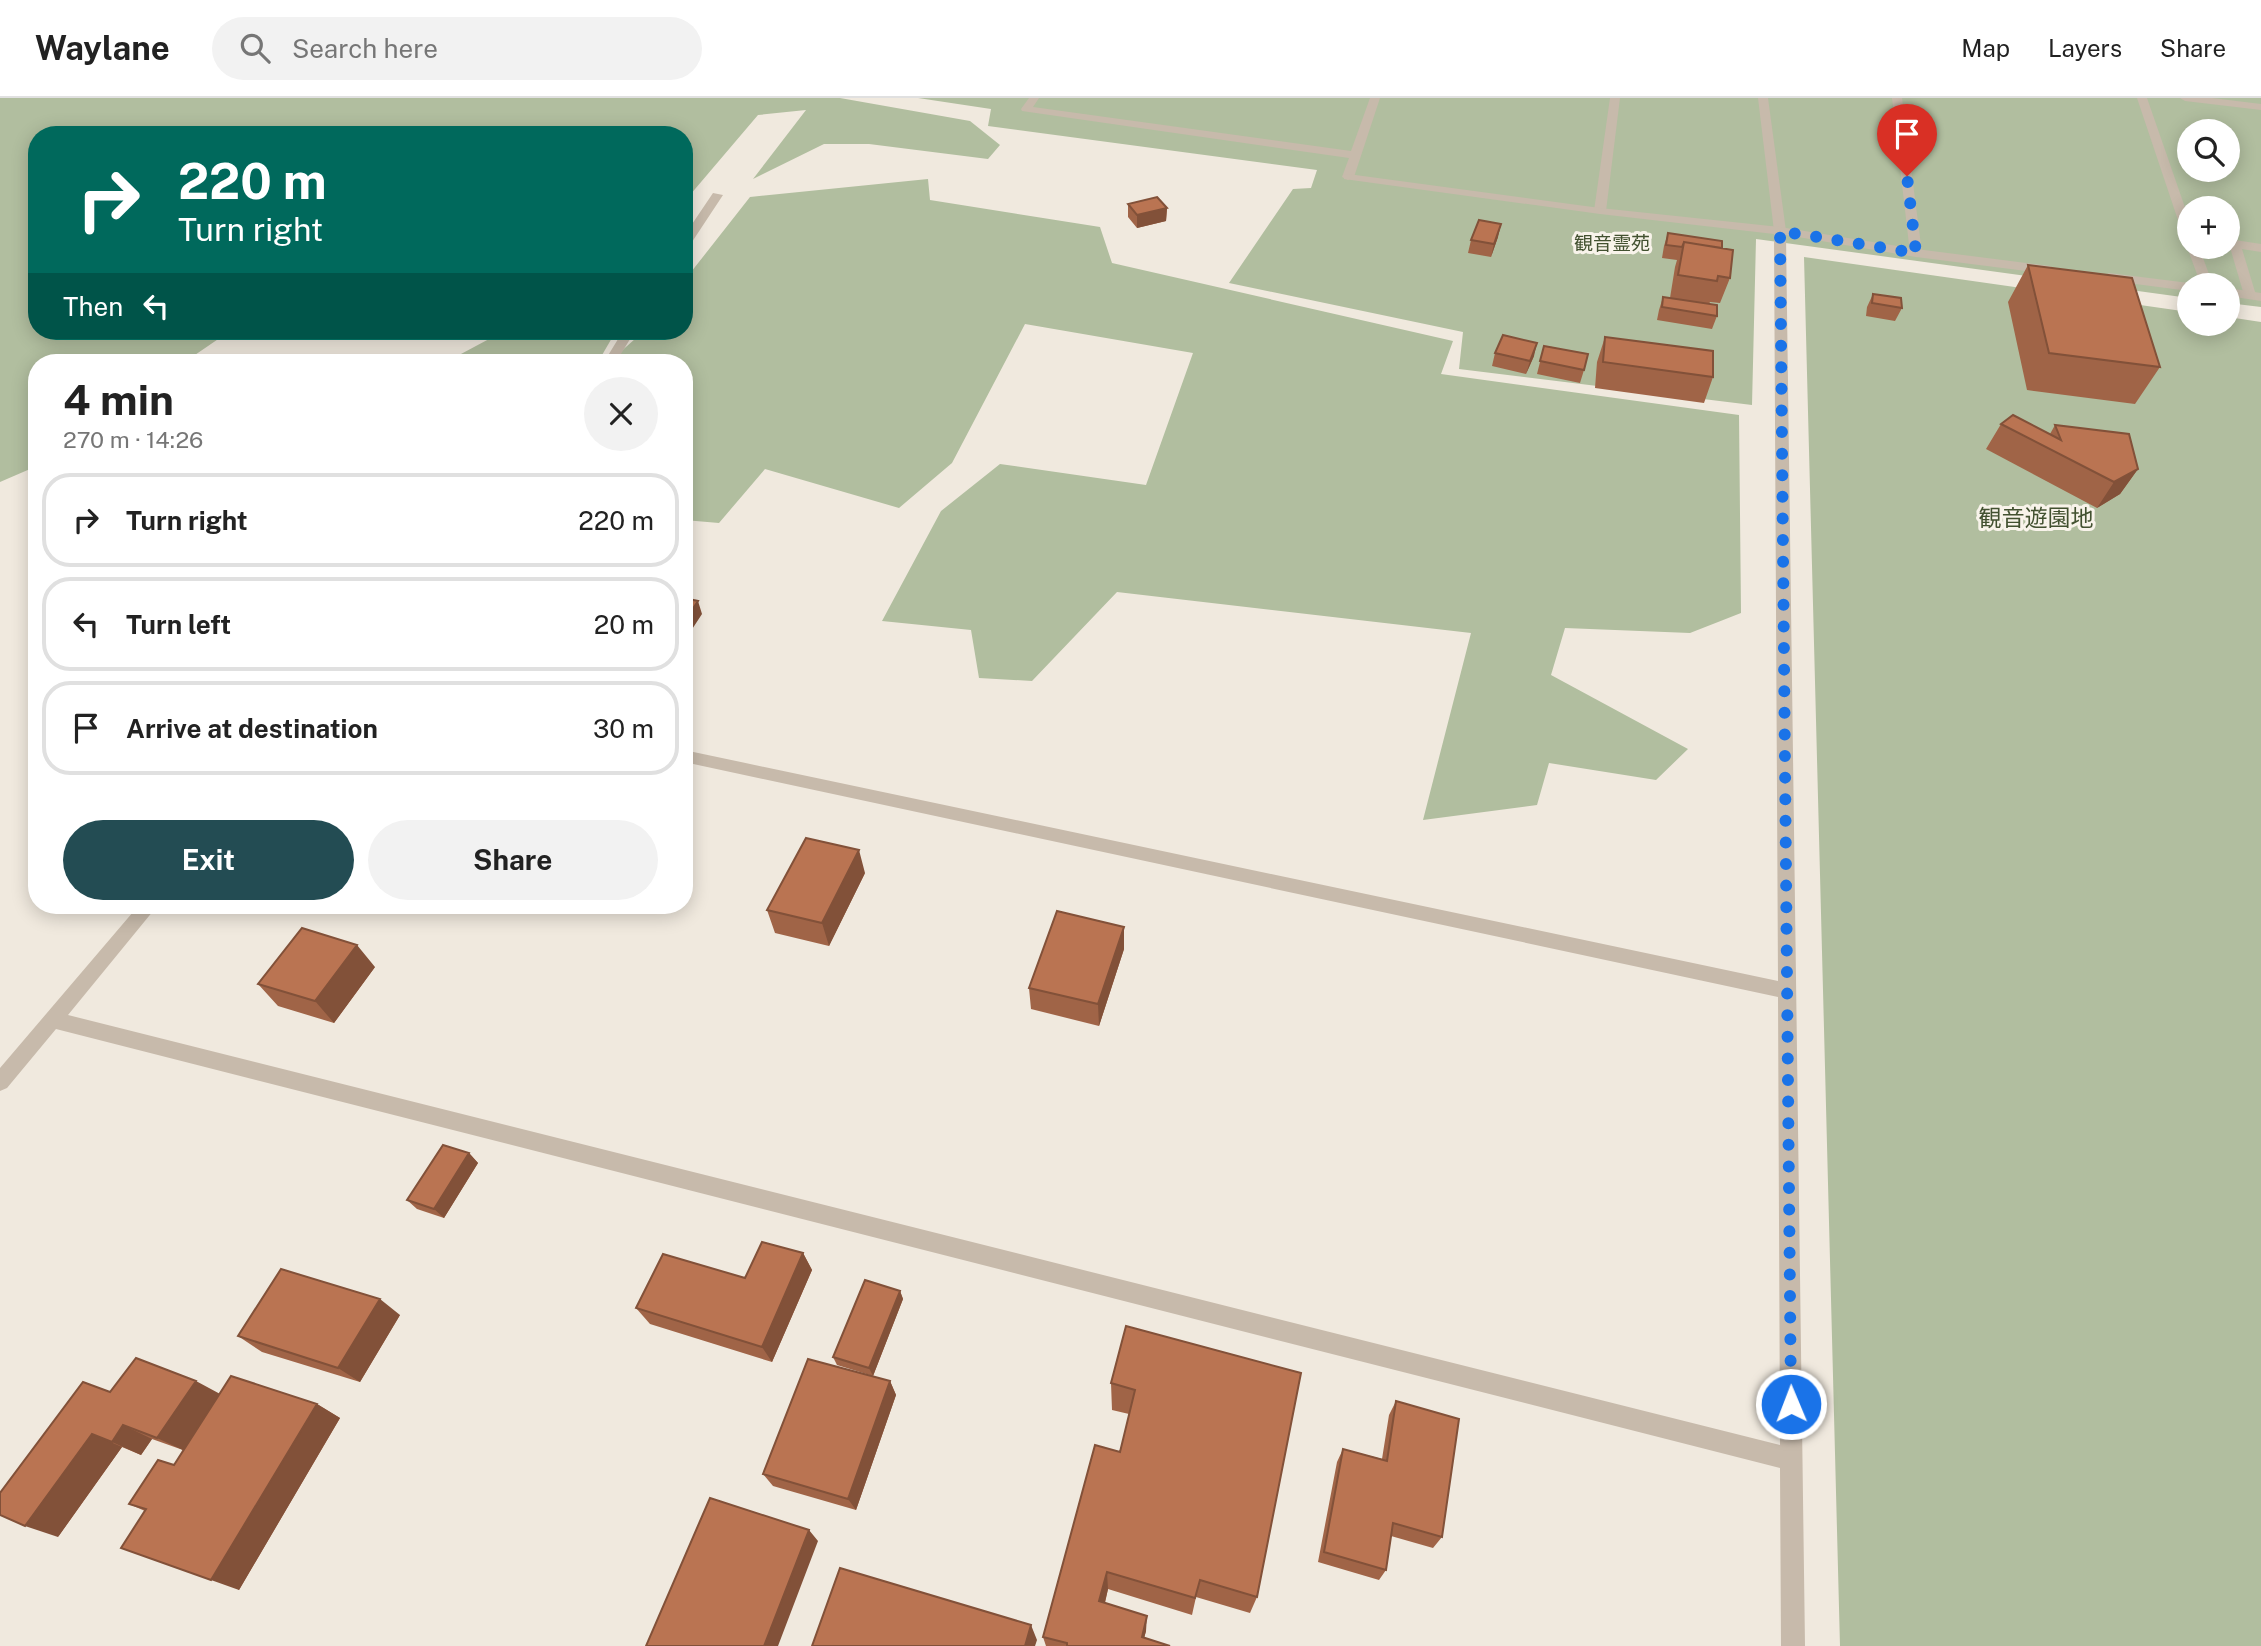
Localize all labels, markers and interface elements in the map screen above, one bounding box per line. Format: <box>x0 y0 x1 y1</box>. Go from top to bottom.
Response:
search box <box>212 17 702 80</box>
text: Waylane <box>35 29 170 67</box>
icon: search <box>236 29 274 67</box>
text: Search here <box>292 33 438 64</box>
text: Map <box>1961 34 2010 62</box>
text: Layers <box>2048 34 2122 62</box>
text: Share <box>2160 34 2226 62</box>
pin <box>1877 104 1937 176</box>
icon: arrive <box>1888 115 1926 153</box>
map controls <box>2177 119 2240 336</box>
button: search <box>2177 119 2240 182</box>
text: 220 m <box>178 152 327 210</box>
icon: right <box>63 154 154 245</box>
button: + <box>2177 196 2240 259</box>
text: Turn right <box>178 211 323 248</box>
park label: 観音霊苑 <box>1574 232 1650 254</box>
button: − <box>2177 273 2240 336</box>
icon: left <box>137 287 175 325</box>
text: Then <box>63 291 123 322</box>
text: 4 min <box>63 375 174 424</box>
button: close <box>584 377 658 451</box>
text: 270 m · 14:26 <box>63 426 203 453</box>
icon: right <box>67 501 105 539</box>
park label: 観音遊園地 <box>1979 504 2094 531</box>
text: Turn right <box>126 505 248 536</box>
text: 220 m <box>578 505 654 536</box>
icon: left <box>67 605 105 643</box>
text: Turn left <box>126 609 231 640</box>
text: 20 m <box>594 609 654 640</box>
icon: arrive <box>67 709 105 747</box>
text: Arrive at destination <box>126 713 378 744</box>
text: 30 m <box>593 713 654 744</box>
button: Exit <box>63 820 354 900</box>
button: Share <box>368 820 658 900</box>
position arrow <box>1754 1367 1828 1441</box>

